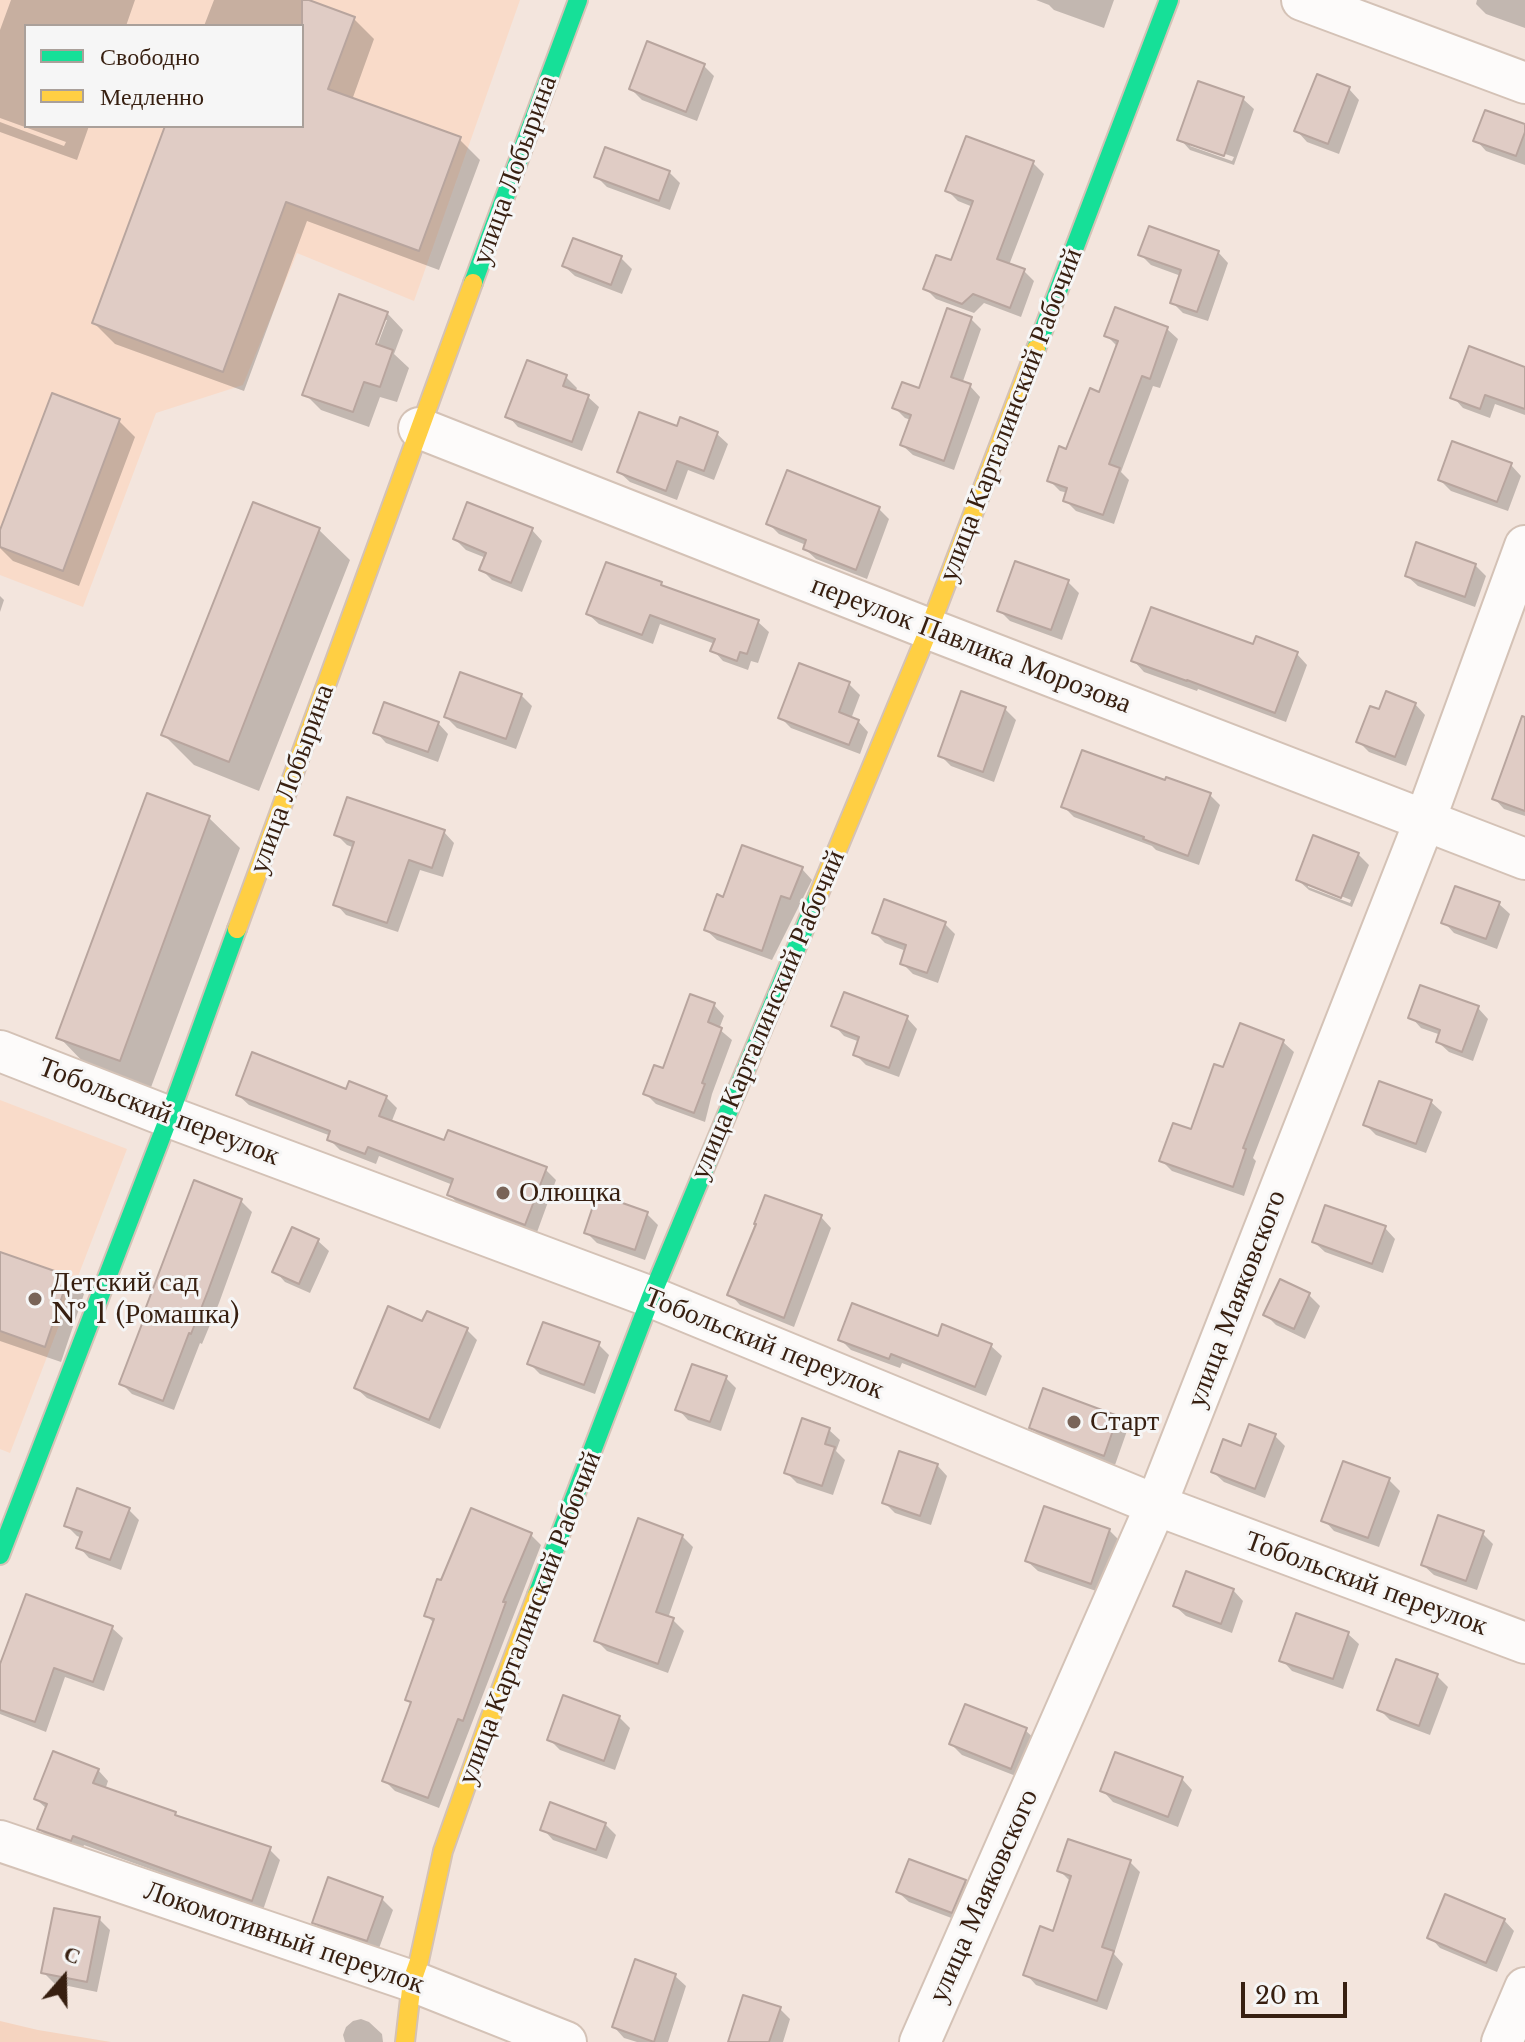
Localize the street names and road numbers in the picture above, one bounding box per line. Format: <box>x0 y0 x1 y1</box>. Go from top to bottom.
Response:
street label: улица Лобырина <box>465 71 565 269</box>
street label: улица Карталинский Рабочий <box>932 244 1090 586</box>
street label: переулок Павлика Морозова <box>806 568 1136 722</box>
street label: улица Лобырина <box>242 680 342 878</box>
street label: улица Карталинский Рабочий <box>683 845 853 1185</box>
street label: Тобольский переулок <box>34 1051 284 1173</box>
street label: улица Маяковского <box>1180 1186 1294 1412</box>
street label: Тобольский переулок <box>639 1281 889 1407</box>
street label: улица Карталинский Рабочий <box>451 1447 609 1789</box>
street label: Тобольский переулок <box>1240 1525 1492 1643</box>
street label: улица Маяковского <box>922 1784 1046 2008</box>
street label: Локомотивный переулок <box>140 1874 428 2002</box>

